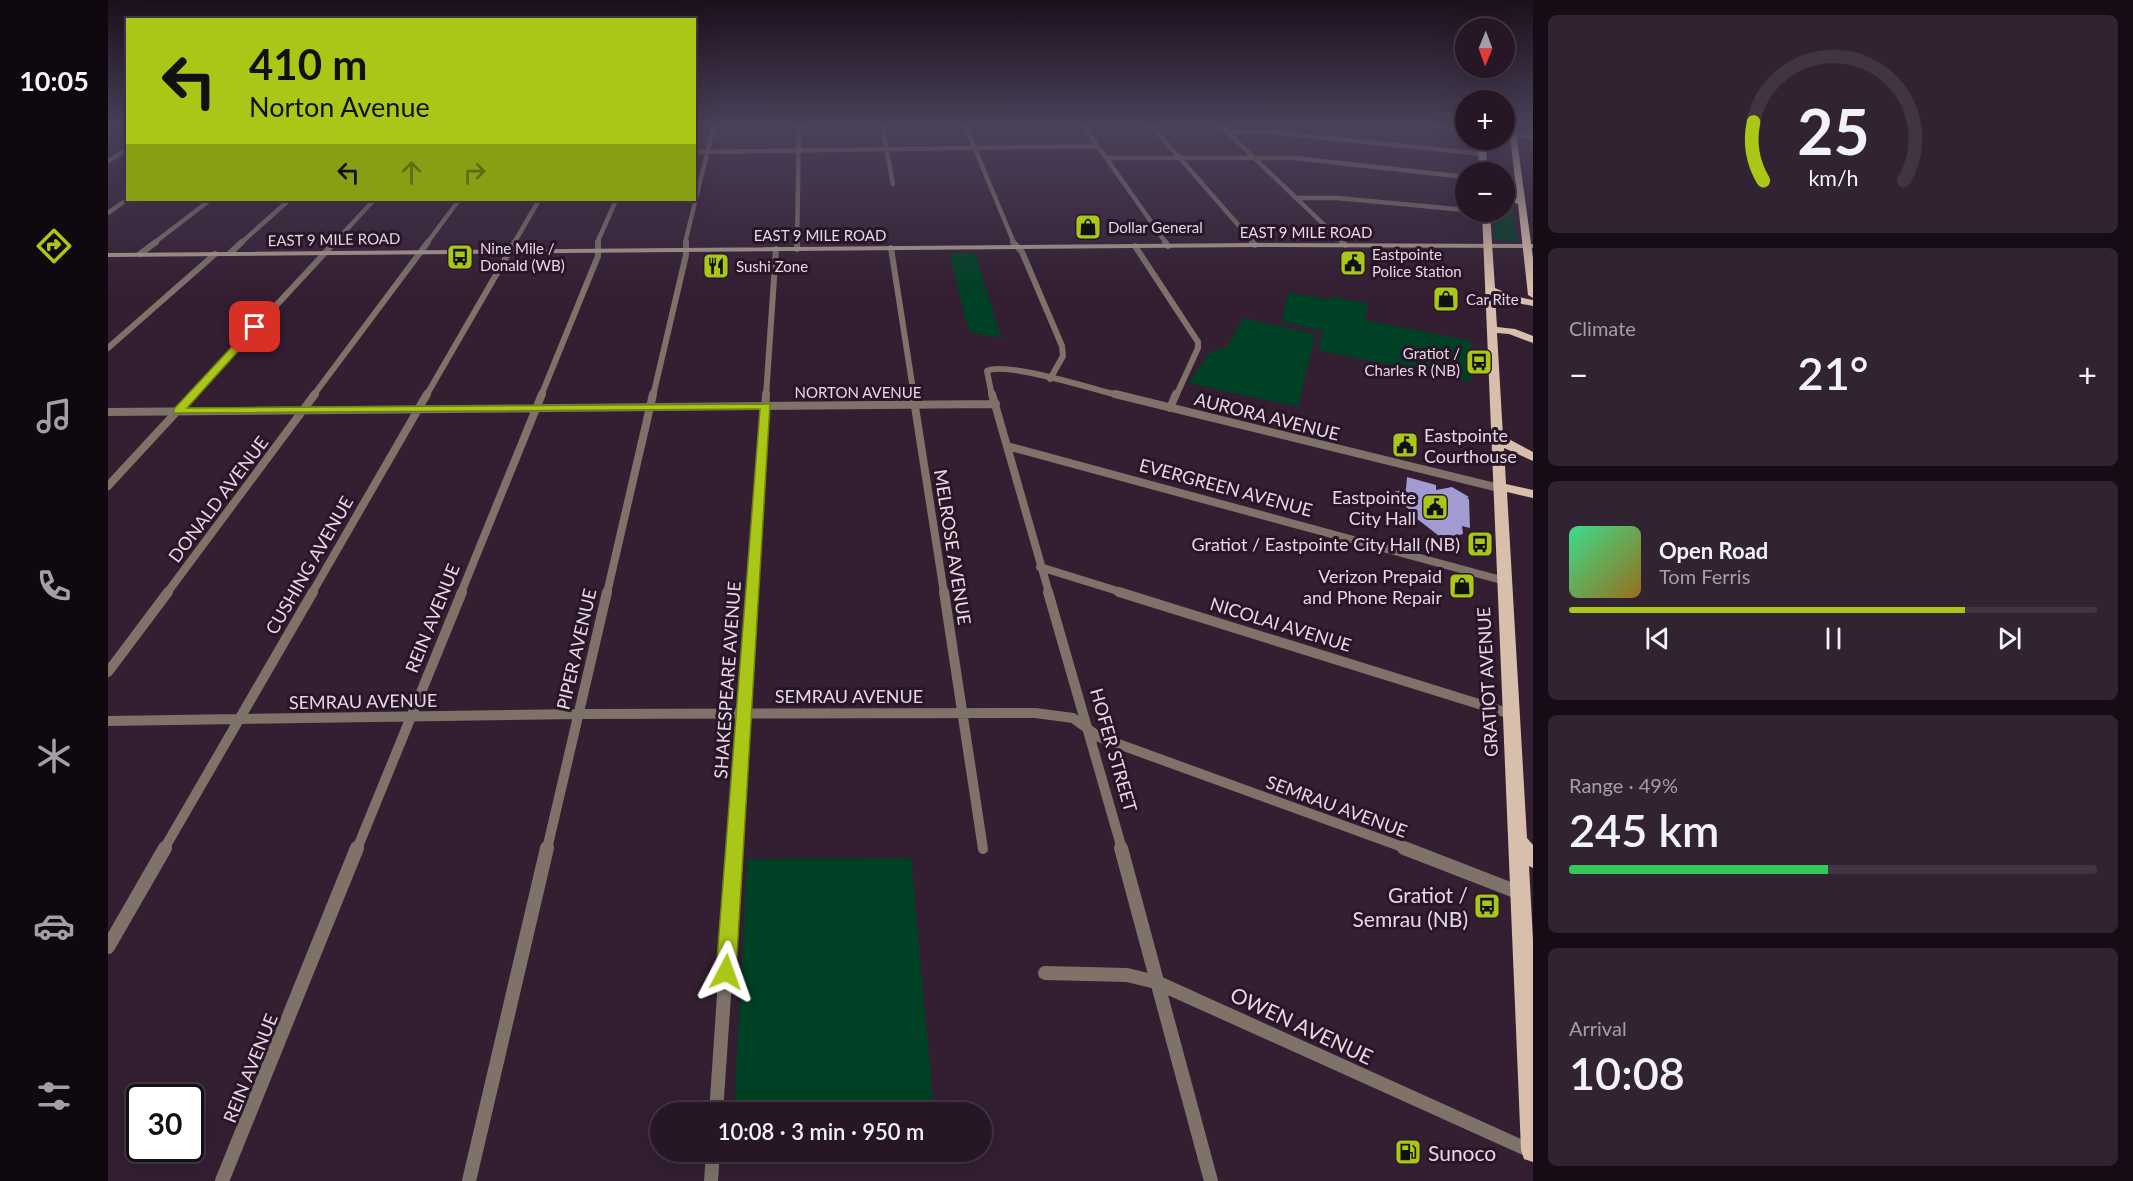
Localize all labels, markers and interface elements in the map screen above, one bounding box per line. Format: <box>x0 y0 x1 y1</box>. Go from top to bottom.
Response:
north arrow <box>1455 18 1515 78</box>
map controls <box>1455 18 1515 222</box>
text: 410 m <box>249 39 367 89</box>
icon: left <box>150 42 228 120</box>
text: 10:05 <box>19 64 89 97</box>
text: Norton Avenue <box>249 90 430 123</box>
button: + <box>1455 90 1515 150</box>
text: 25 <box>1797 93 1869 168</box>
icon: left <box>332 156 365 189</box>
icon: ahead <box>395 156 428 189</box>
icon: right <box>458 156 491 189</box>
button: − <box>1455 162 1515 222</box>
text: km/h <box>1808 165 1858 191</box>
shop icon: Dollar General <box>1073 212 1103 242</box>
place label: Dollar General <box>1108 218 1203 236</box>
street label: EAST 9 MILE ROAD <box>1240 223 1372 241</box>
icon: directions <box>33 225 75 267</box>
street label: EAST 9 MILE ROAD <box>754 226 886 244</box>
street label: EAST 9 MILE ROAD <box>268 229 400 249</box>
place label: Nine Mile / Donald (WB) <box>480 239 565 274</box>
bus stop icon: Nine Mile / Donald (WB) <box>445 242 475 272</box>
place label: Eastpointe Police Station <box>1372 245 1462 280</box>
public building icon: Eastpointe Police Station <box>1338 248 1368 278</box>
restaurant icon: Sushi Zone <box>701 251 731 281</box>
place label: Sushi Zone <box>736 257 808 275</box>
shop icon: Car Rite <box>1431 284 1461 314</box>
place label: Car Rite <box>1466 290 1519 308</box>
pin <box>229 301 280 352</box>
icon: arrive <box>238 310 271 343</box>
text: Climate <box>1569 316 1636 340</box>
place label: Gratiot / Charles R (NB) <box>1365 344 1460 379</box>
text: 21° <box>1798 346 1868 400</box>
bus stop icon: Gratiot / Charles R (NB) <box>1464 347 1494 377</box>
text: − <box>1569 354 1588 394</box>
text: + <box>2078 354 2097 394</box>
street label: NORTON AVENUE <box>795 383 922 401</box>
street label: AURORA AVENUE <box>1192 387 1342 445</box>
icon: music <box>33 395 75 437</box>
place label: Eastpointe Courthouse <box>1424 424 1517 467</box>
public building icon: Eastpointe Courthouse <box>1390 430 1420 460</box>
street label: DONALD AVENUE <box>163 432 273 566</box>
street label: EVERGREEN AVENUE <box>1137 453 1315 521</box>
street label: MELROSE AVENUE <box>930 468 976 626</box>
place label: Eastpointe City Hall <box>1332 486 1416 529</box>
street label: CUSHING AVENUE <box>261 492 357 638</box>
public building icon: Eastpointe City Hall <box>1420 492 1450 522</box>
bus stop icon: Gratiot / Eastpointe City Hall (NB) <box>1465 529 1495 559</box>
place label: Gratiot / Eastpointe City Hall (NB) <box>1192 533 1460 555</box>
text: Open Road <box>1659 537 1768 564</box>
street label: REIN AVENUE <box>400 560 464 676</box>
text: Tom Ferris <box>1659 564 1750 588</box>
icon: phone <box>33 565 75 607</box>
place label: Verizon Prepaid and Phone Repair <box>1303 565 1442 608</box>
shop icon: Verizon Prepaid and Phone Repair <box>1447 571 1477 601</box>
street label: SHAKESPEARE AVENUE <box>709 580 745 780</box>
street label: PIPER AVENUE <box>551 586 601 712</box>
street label: NICOLAI AVENUE <box>1208 592 1354 656</box>
street label: GRATIOT AVENUE <box>1472 606 1502 758</box>
icon: previous <box>1641 622 1674 655</box>
icon: pause <box>1817 622 1850 655</box>
icon: next <box>1993 622 2026 655</box>
street label: SEMRAU AVENUE <box>775 685 923 707</box>
street label: HOFER STREET <box>1086 686 1142 815</box>
street label: SEMRAU AVENUE <box>289 689 437 713</box>
icon: climate <box>33 735 75 777</box>
street label: SEMRAU AVENUE <box>1263 770 1411 842</box>
text: Range · 49% <box>1569 773 1678 797</box>
text: 245 km <box>1569 803 1719 857</box>
place label: Gratiot / Semrau (NB) <box>1352 882 1468 931</box>
bus stop icon: Gratiot / Semrau (NB) <box>1472 891 1502 921</box>
icon: car <box>33 905 75 947</box>
position arrow <box>694 940 758 1004</box>
street label: OWEN AVENUE <box>1227 981 1377 1069</box>
street label: REIN AVENUE <box>218 1010 282 1126</box>
text: Arrival <box>1569 1016 1627 1040</box>
text: 10:08 <box>1569 1046 1685 1100</box>
icon: filters <box>33 1075 75 1117</box>
speed limit sign: 30 <box>126 1084 204 1162</box>
text: 10:08 · 3 min · 950 m <box>718 1118 924 1145</box>
fuel station icon: Sunoco <box>1393 1137 1423 1167</box>
place label: Sunoco <box>1428 1140 1496 1165</box>

